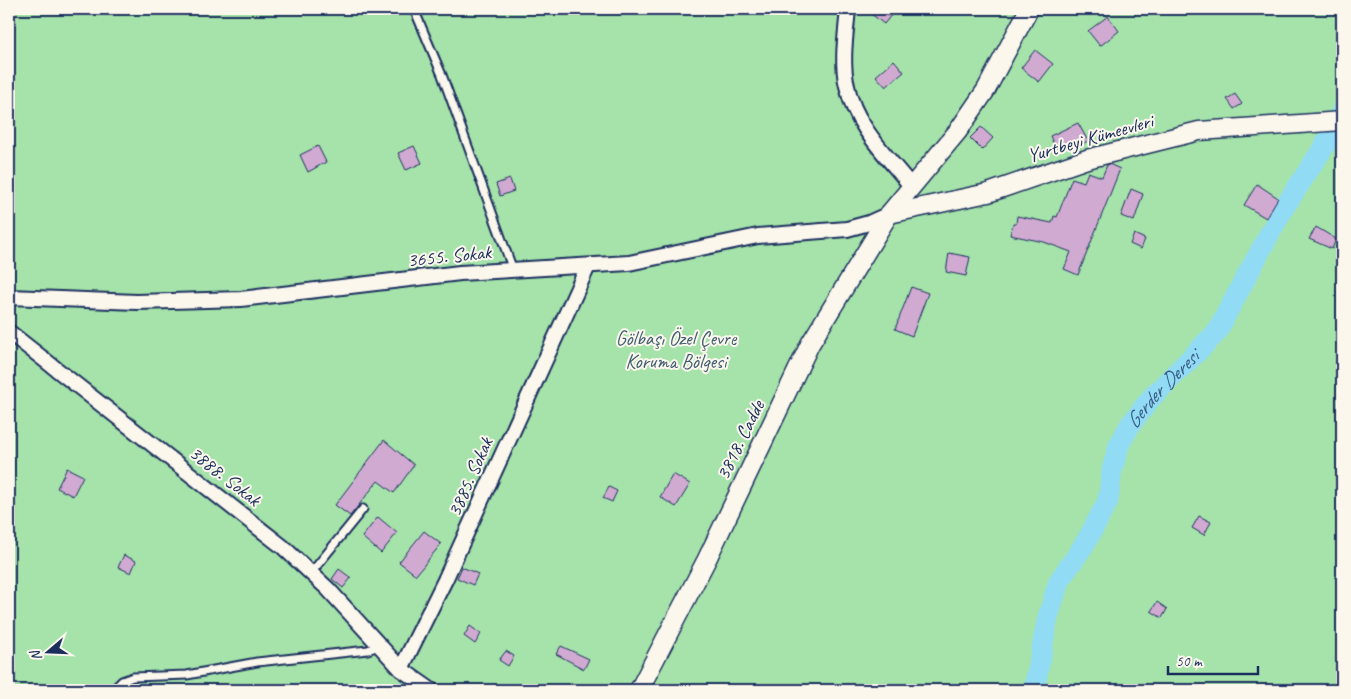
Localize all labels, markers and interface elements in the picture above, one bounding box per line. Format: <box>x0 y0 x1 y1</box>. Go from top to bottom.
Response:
street label: Yurtbeyi Kümeevleri <box>1024 107 1158 168</box>
street label: 3655. Sokak <box>406 239 494 273</box>
park label: Gölbaşı Özel Çevre Koruma Bölgesi <box>616 326 738 374</box>
water label: Gerder Deresi <box>1120 341 1208 433</box>
street label: 3818. Cadde <box>710 395 771 484</box>
street label: 3885. Sokak <box>441 432 499 520</box>
street label: 3888. Sokak <box>184 440 267 513</box>
north arrow <box>22 626 72 676</box>
scale bar <box>1168 644 1258 676</box>
text: N <box>26 647 46 663</box>
text: 50 m <box>1176 652 1203 671</box>

